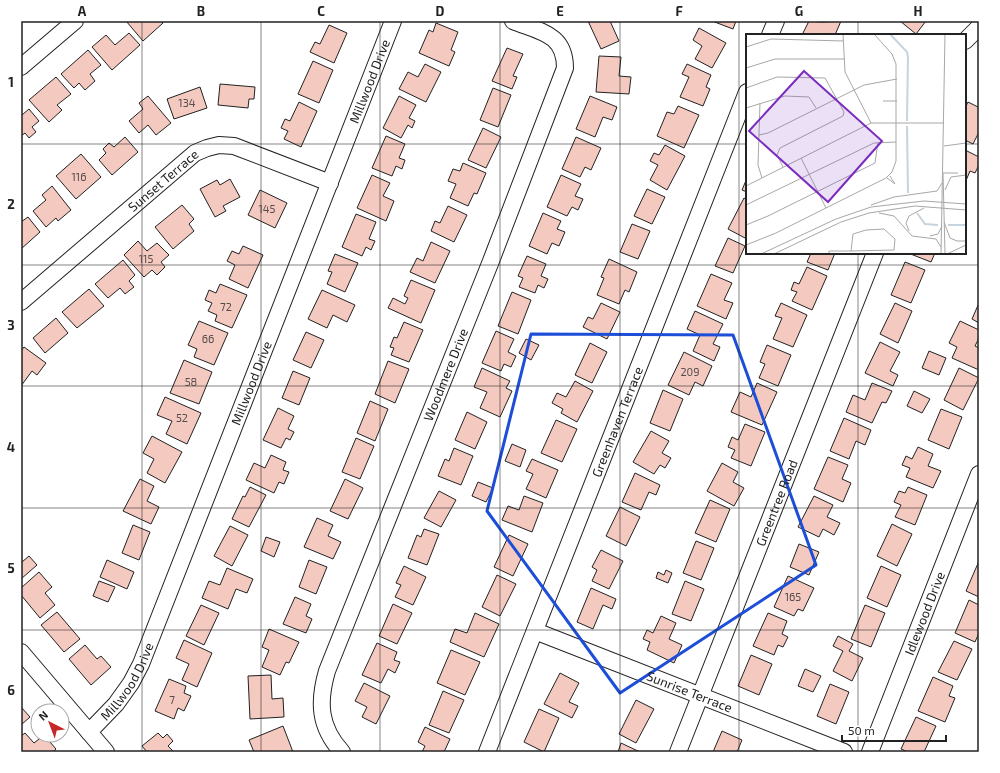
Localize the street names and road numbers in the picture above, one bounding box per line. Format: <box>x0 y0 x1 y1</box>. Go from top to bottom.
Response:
street label: Millwood Drive <box>346 37 393 126</box>
street label: Sunset Terrace <box>125 146 201 215</box>
street label: Woodmere Drive <box>420 326 471 423</box>
street label: Millwood Drive <box>227 339 275 427</box>
street label: Greenhaven Terrace <box>588 364 646 479</box>
street label: Greentree Road <box>752 457 801 548</box>
street label: Idlewood Drive <box>901 569 948 657</box>
street label: Millwood Drive <box>97 640 157 723</box>
street label: Sunrise Terrace <box>644 668 735 716</box>

